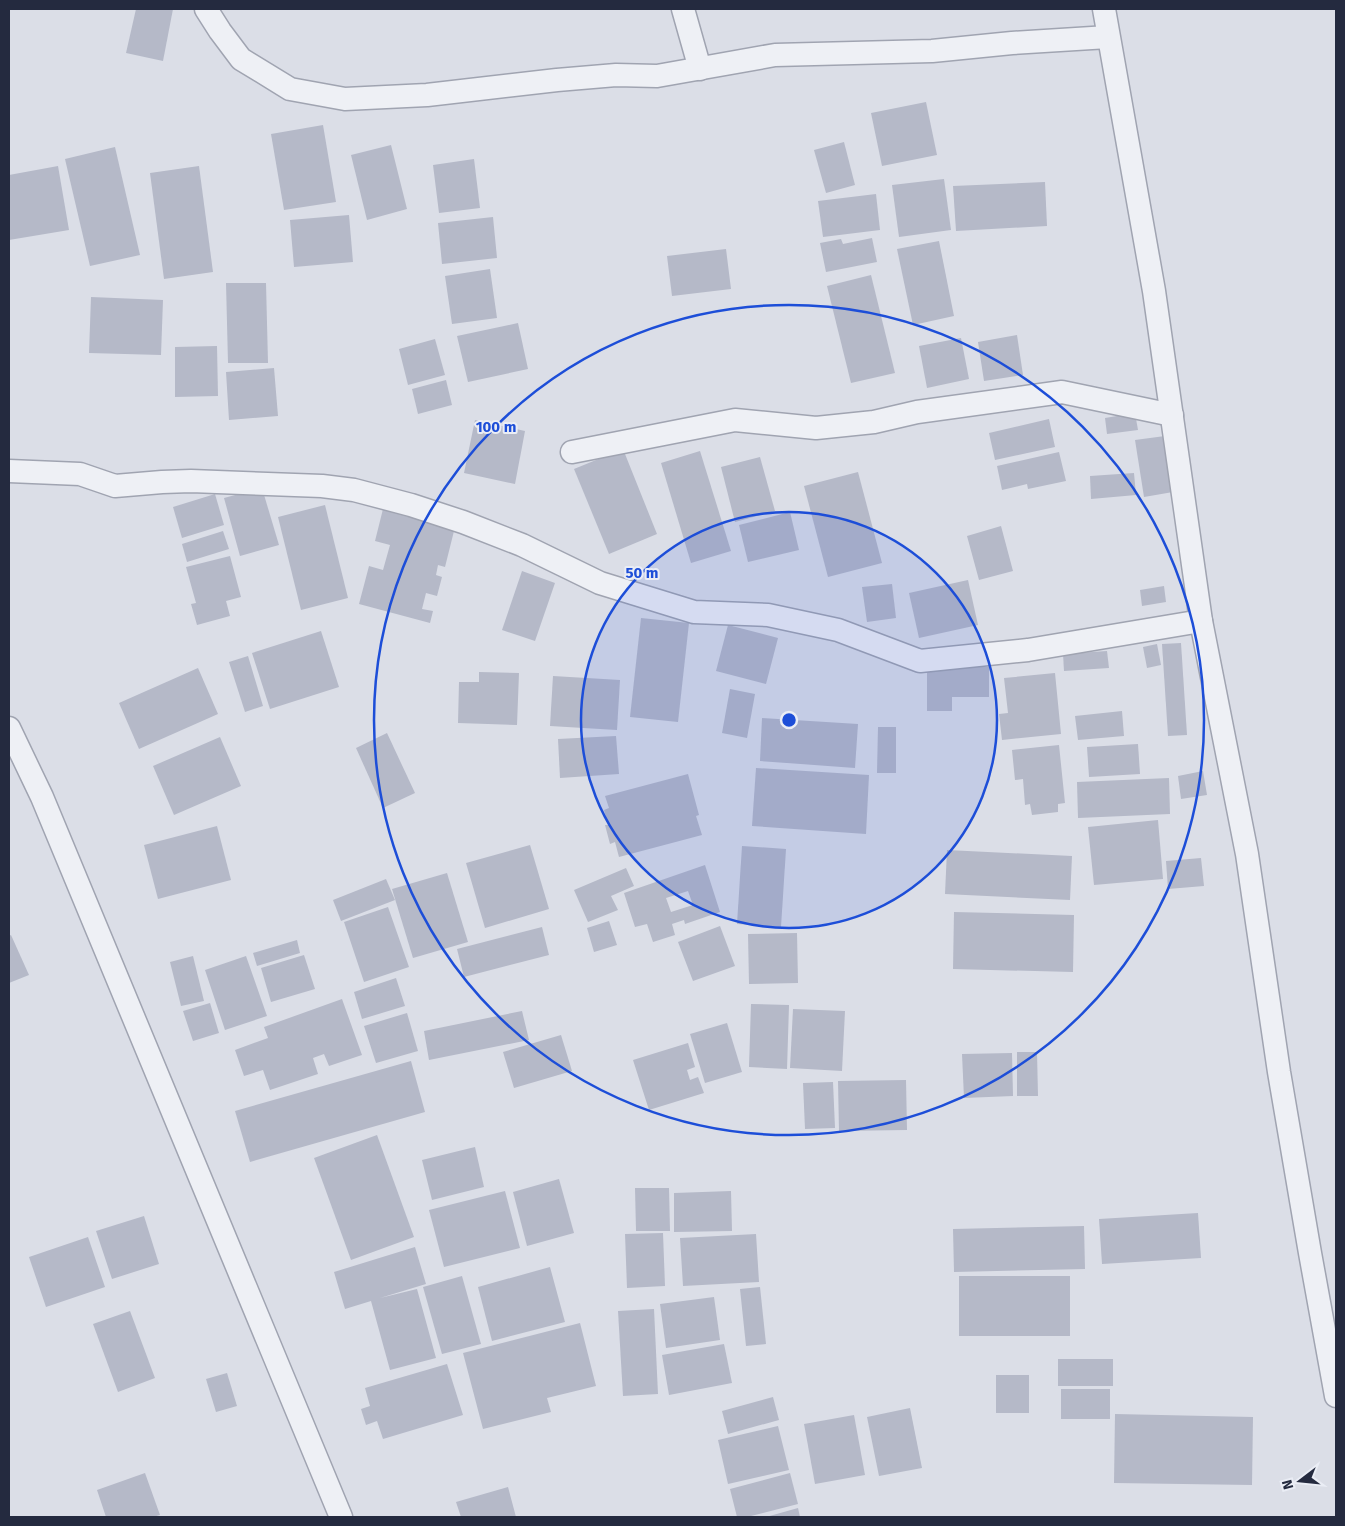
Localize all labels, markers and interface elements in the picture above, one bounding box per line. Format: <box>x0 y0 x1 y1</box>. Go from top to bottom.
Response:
text: 100 m <box>476 418 516 436</box>
text: 50 m <box>625 564 659 582</box>
centre of rings <box>780 711 798 729</box>
north arrow <box>1275 1456 1325 1506</box>
text: N <box>1279 1478 1297 1491</box>

